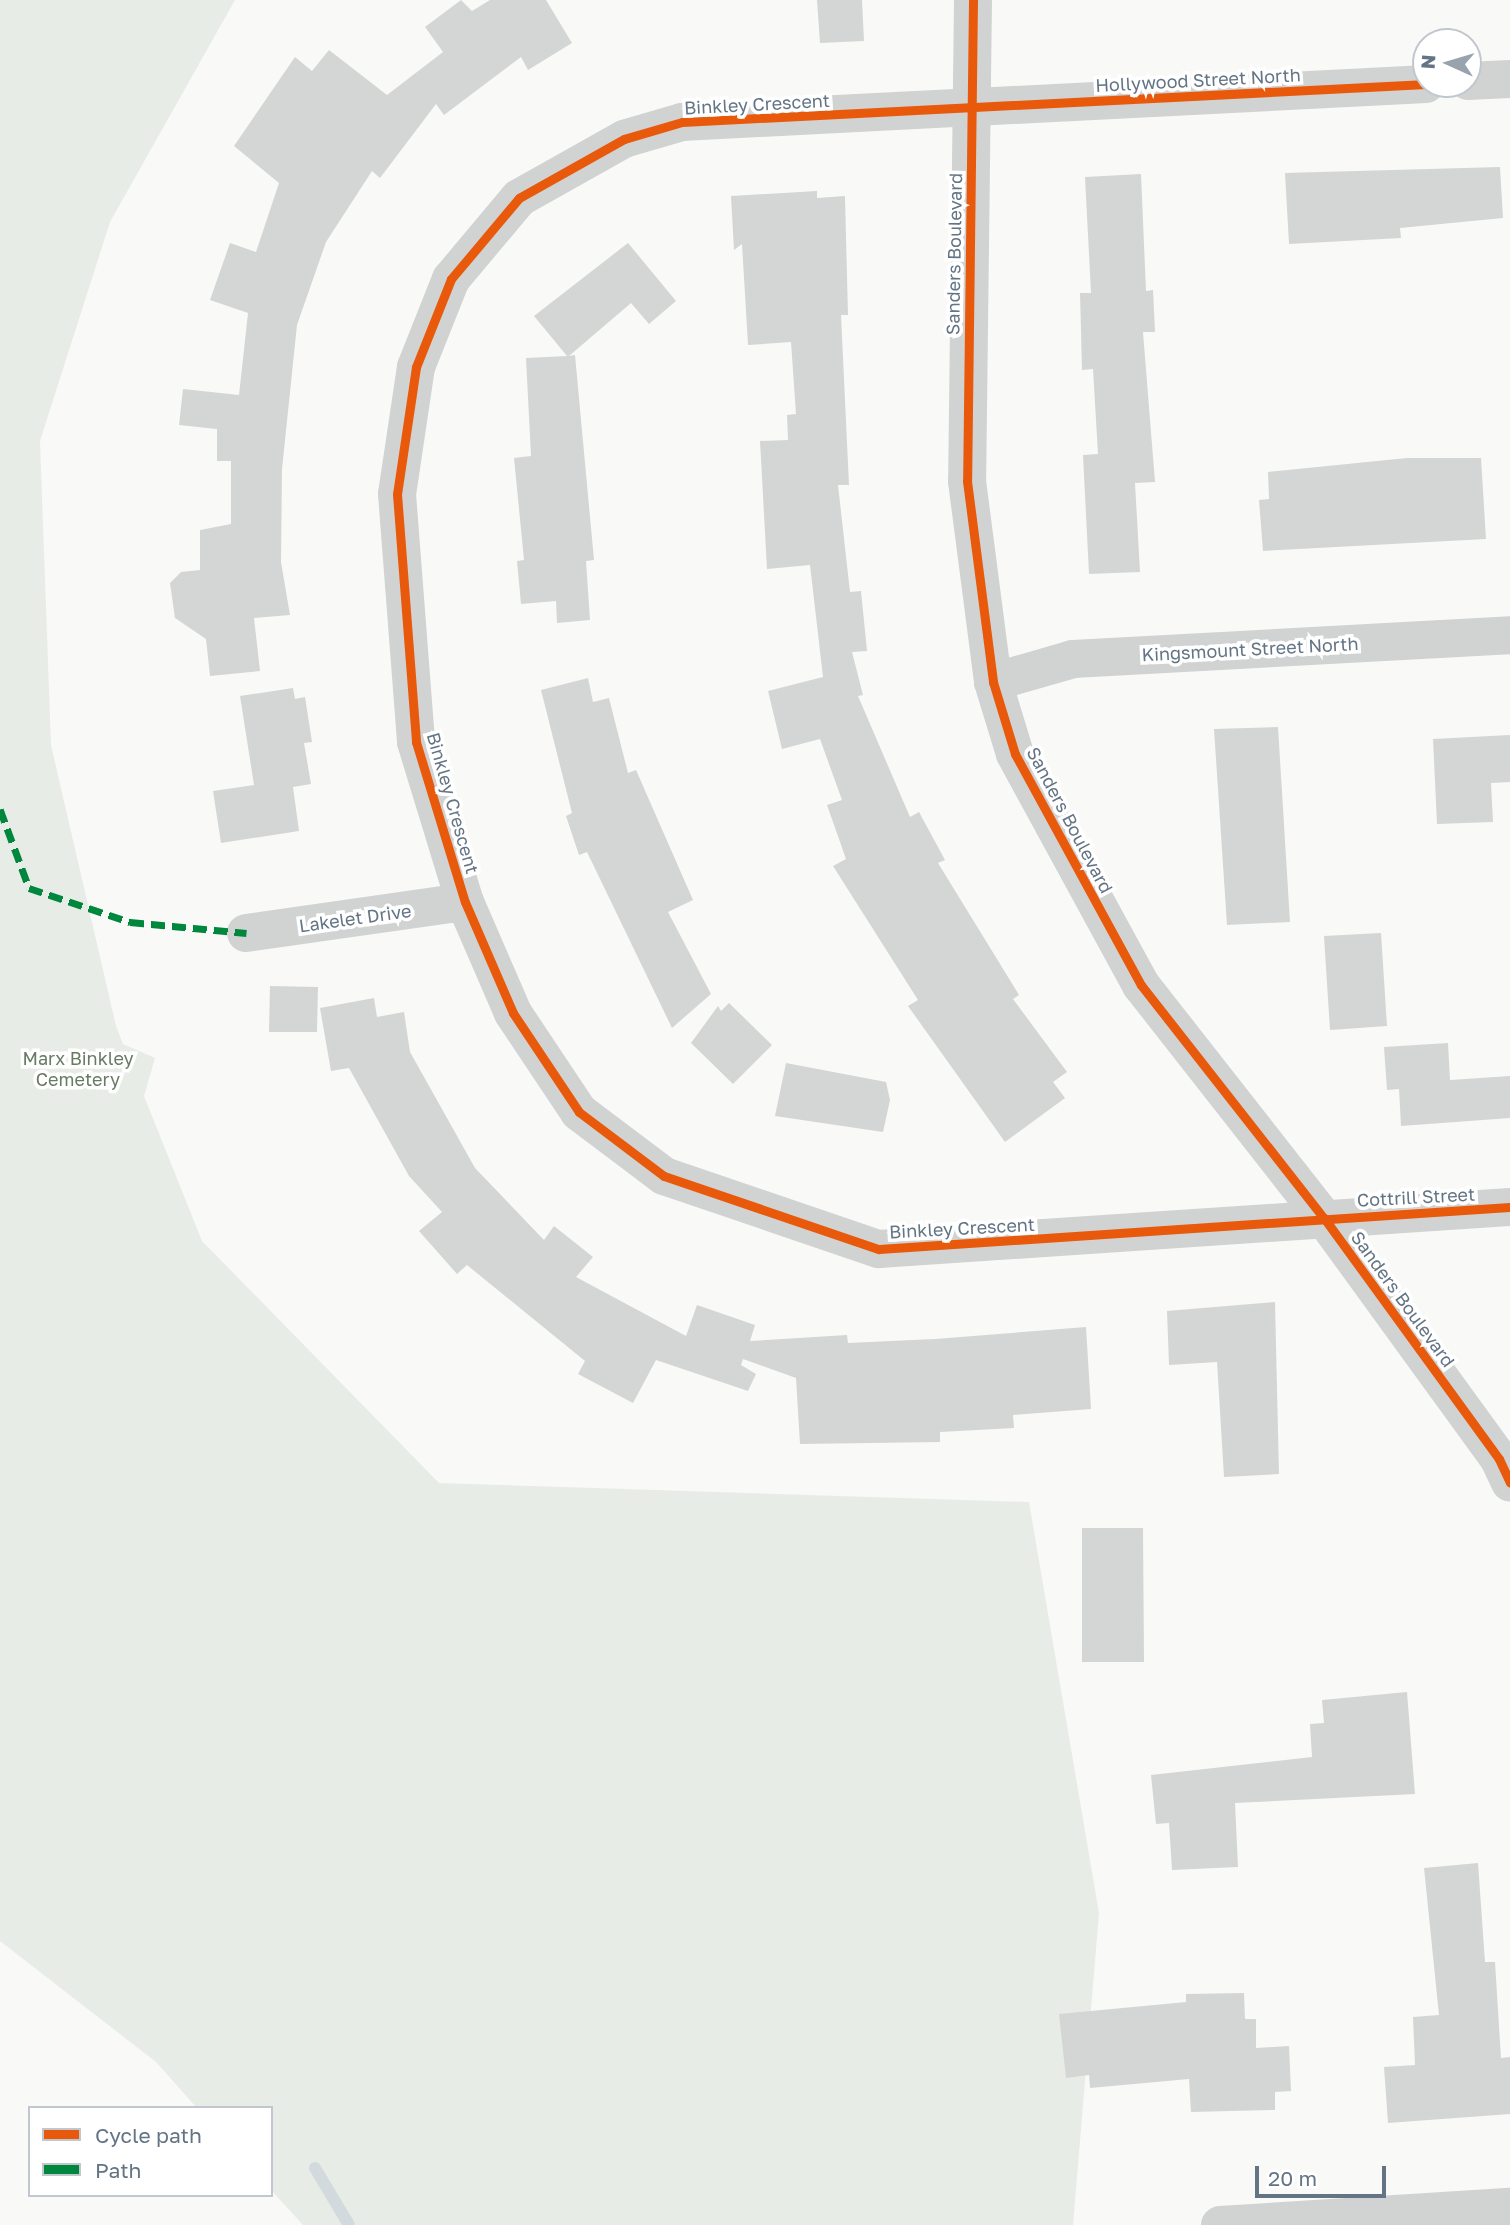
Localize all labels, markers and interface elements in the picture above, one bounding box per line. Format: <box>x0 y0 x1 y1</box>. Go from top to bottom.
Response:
north arrow <box>1412 28 1482 98</box>
text: N <box>1416 54 1440 70</box>
street label: Hollywood Street North <box>1095 64 1301 96</box>
street label: Binkley Crescent <box>684 89 830 119</box>
street label: Sanders Boulevard <box>942 173 966 335</box>
street label: Kingsmount Street North <box>1141 633 1359 665</box>
street label: Binkley Crescent <box>423 730 483 876</box>
street label: Sanders Boulevard <box>1022 743 1118 897</box>
street label: Lakelet Drive <box>297 899 413 937</box>
park label: Marx Binkley Cemetery <box>22 1048 134 1090</box>
street label: Cottrill Street <box>1356 1183 1476 1211</box>
street label: Binkley Crescent <box>889 1213 1035 1243</box>
street label: Sanders Boulevard <box>1347 1227 1459 1371</box>
legend <box>28 2106 273 2197</box>
text: Cycle path <box>95 2122 202 2148</box>
scale bar <box>1258 2152 1389 2196</box>
text: Path <box>95 2157 142 2183</box>
text: 20 m <box>1268 2165 1317 2191</box>

